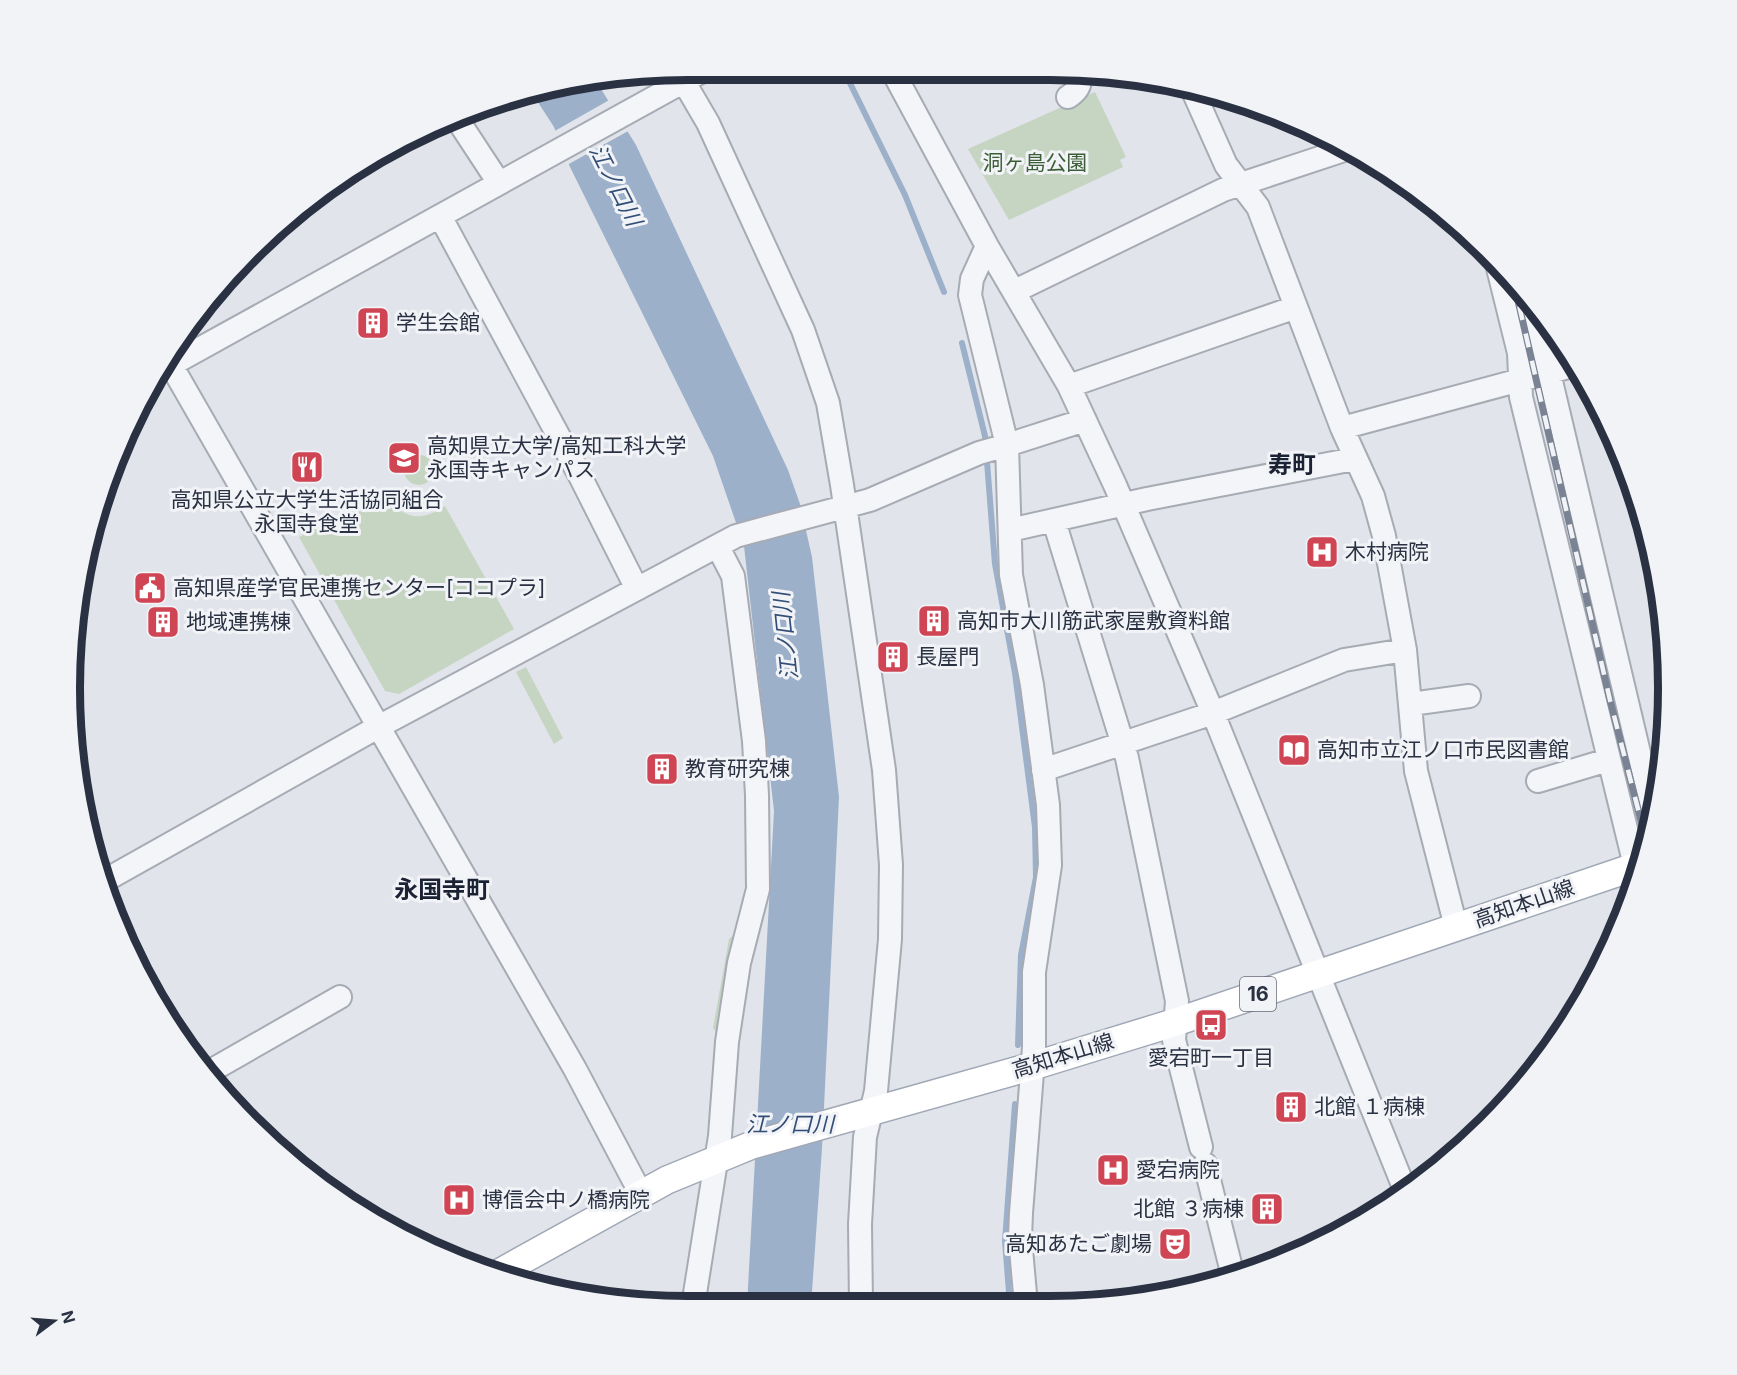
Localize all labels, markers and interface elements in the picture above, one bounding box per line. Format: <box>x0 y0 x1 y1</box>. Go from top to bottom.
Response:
water label: 江ノ口川 <box>584 140 648 232</box>
park label: 洞ヶ島公園 <box>983 150 1088 175</box>
building icon: 学生会館 <box>355 305 391 341</box>
place label: 学生会館 <box>396 310 480 335</box>
place label: 高知県立大学/高知工科大学 永国寺キャンパス <box>427 433 687 482</box>
school or university icon: 高知県立大学/高知工科大学 永国寺キャンパス <box>386 440 422 476</box>
restaurant icon: 高知県公立大学生活協同組合 永国寺食堂 <box>289 449 325 485</box>
district label: 寿町 <box>1268 450 1316 479</box>
place label: 高知県公立大学生活協同組合 永国寺食堂 <box>171 487 444 536</box>
hospital icon: 木村病院 <box>1304 534 1340 570</box>
place label: 木村病院 <box>1345 539 1429 564</box>
public building icon: 高知県産学官民連携センター[ココプラ] <box>132 570 168 606</box>
place label: 高知県産学官民連携センター[ココプラ] <box>173 575 545 600</box>
water label: 江ノ口川 <box>767 589 803 681</box>
building icon: 高知市大川筋武家屋敷資料館 <box>916 603 952 639</box>
building icon: 地域連携棟 <box>145 604 181 640</box>
place label: 高知市大川筋武家屋敷資料館 <box>957 608 1230 633</box>
place label: 地域連携棟 <box>186 609 291 634</box>
building icon: 長屋門 <box>875 639 911 675</box>
place label: 長屋門 <box>916 644 979 669</box>
library icon: 高知市立江ノ口市民図書館 <box>1276 732 1312 768</box>
place label: 高知市立江ノ口市民図書館 <box>1317 737 1569 762</box>
building icon: 教育研究棟 <box>644 751 680 787</box>
place label: 教育研究棟 <box>685 756 790 781</box>
district label: 永国寺町 <box>394 875 490 904</box>
street label: 高知本山線 <box>1470 875 1578 932</box>
road number: 16 <box>1240 977 1276 1011</box>
bus stop icon: 愛宕町一丁目 <box>1193 1007 1229 1043</box>
street label: 高知本山線 <box>1009 1028 1117 1083</box>
place label: 愛宕町一丁目 <box>1148 1045 1274 1070</box>
building icon: 北館 １病棟 <box>1273 1089 1309 1125</box>
place label: 北館 １病棟 <box>1314 1094 1425 1119</box>
water label: 江ノ口川 <box>746 1111 836 1137</box>
hospital icon: 愛宕病院 <box>1095 1152 1131 1188</box>
place label: 愛宕病院 <box>1136 1157 1220 1182</box>
hospital icon: 博信会中ノ橋病院 <box>441 1182 477 1218</box>
place label: 博信会中ノ橋病院 <box>482 1187 650 1212</box>
building icon: 北館 ３病棟 <box>1249 1191 1285 1227</box>
place label: 北館 ３病棟 <box>1133 1196 1244 1221</box>
theatre icon: 高知あたご劇場 <box>1157 1226 1193 1262</box>
place label: 高知あたご劇場 <box>1005 1231 1152 1256</box>
north arrow <box>24 1291 84 1351</box>
text: N <box>57 1308 80 1325</box>

